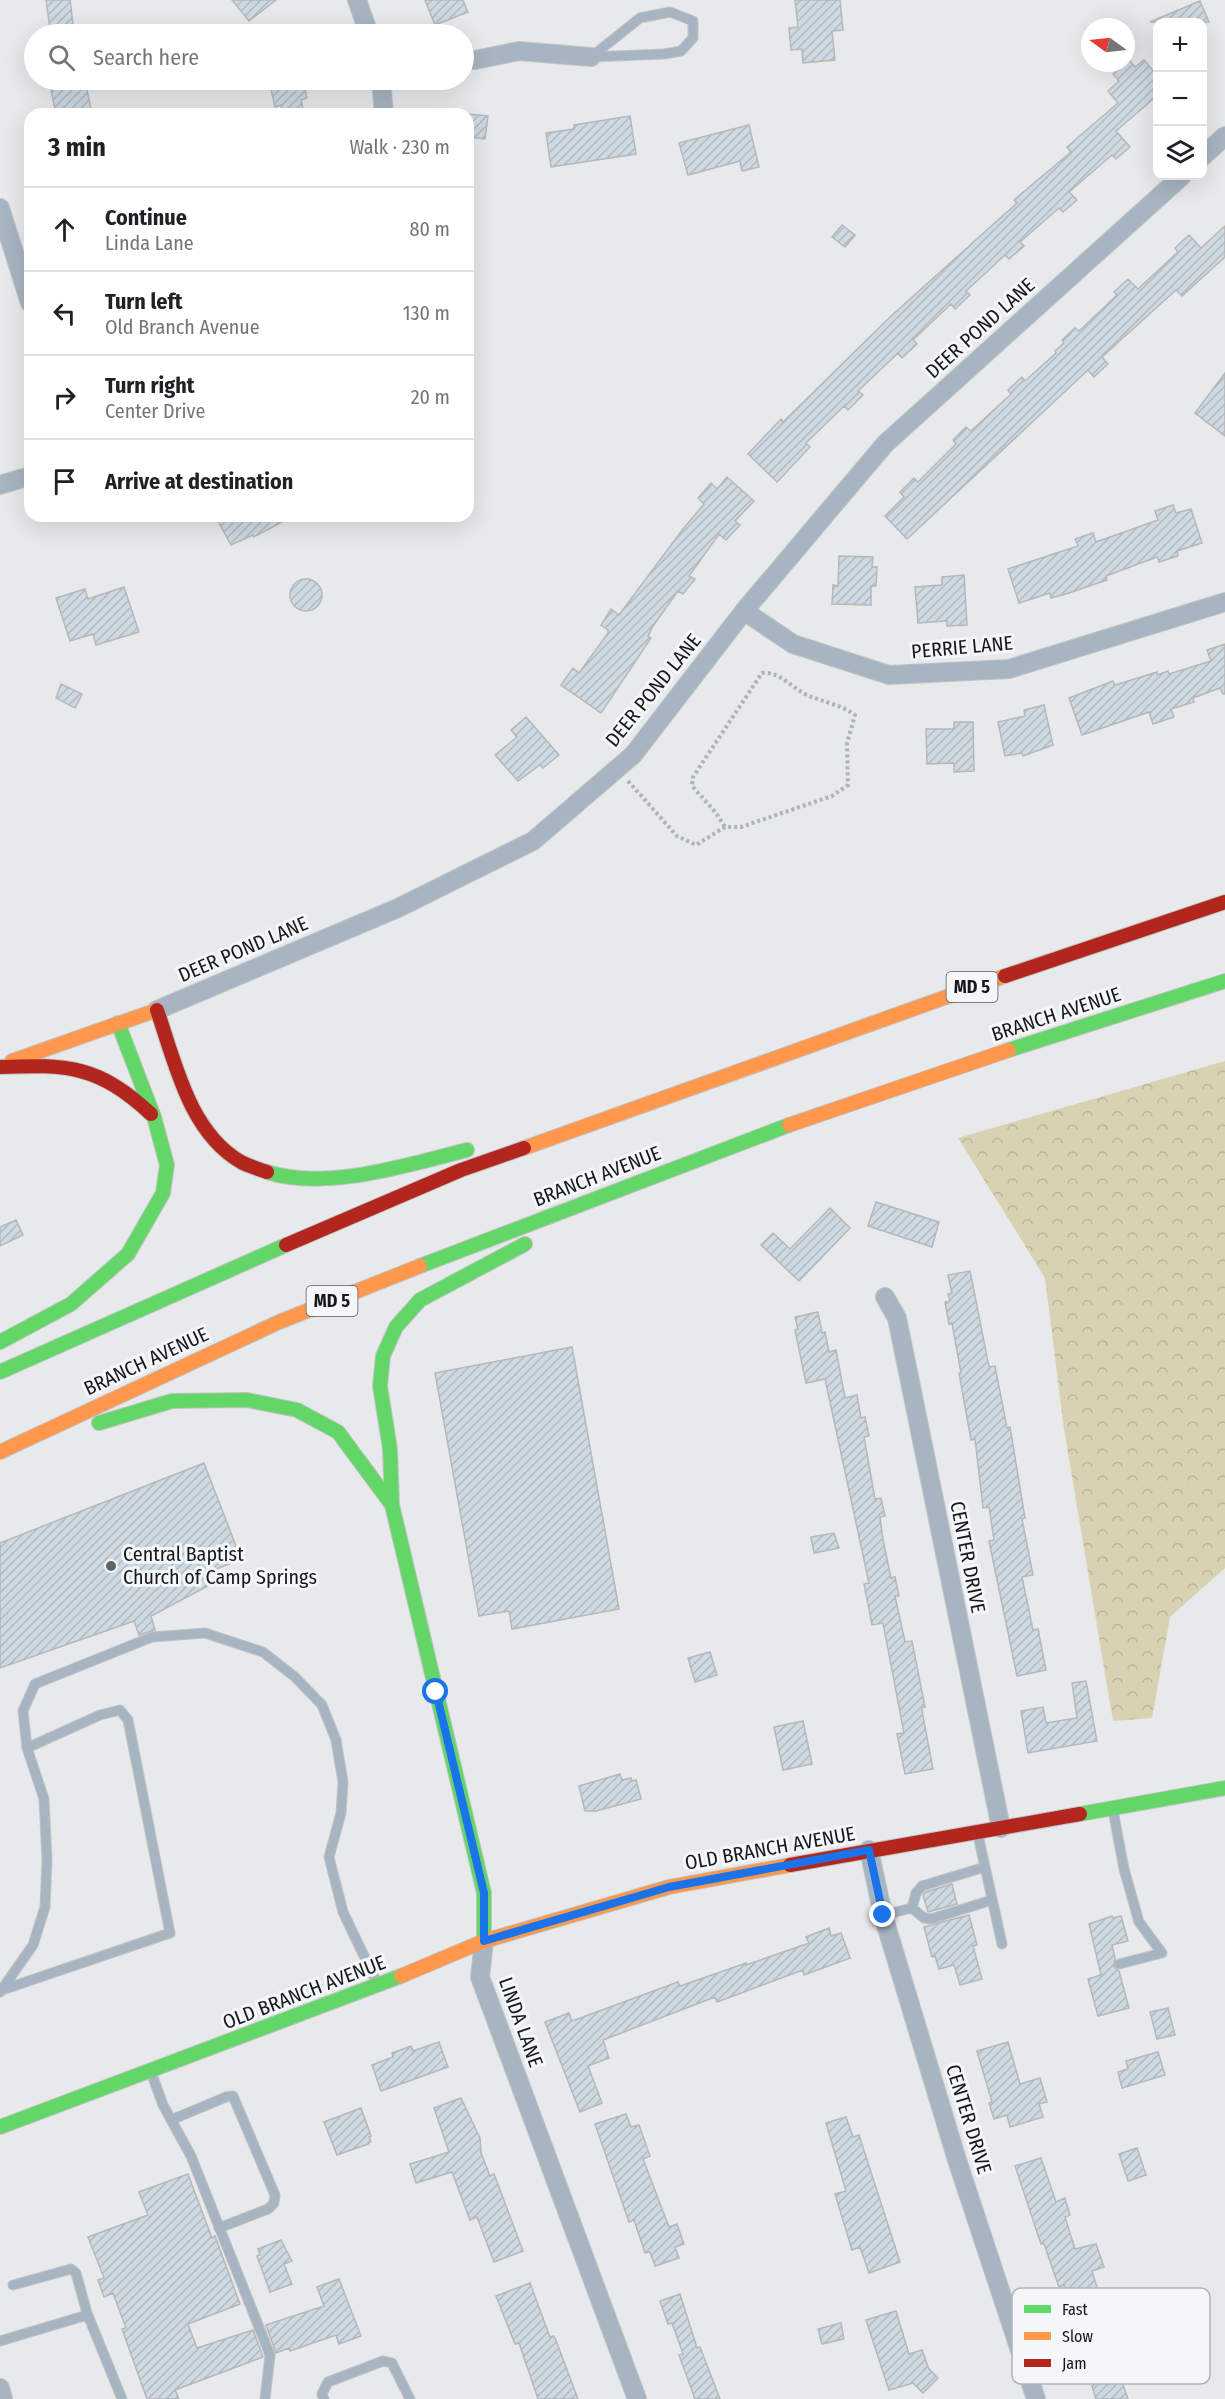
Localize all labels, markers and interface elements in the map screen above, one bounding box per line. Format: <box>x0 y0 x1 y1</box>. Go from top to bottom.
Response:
north arrow <box>1081 18 1135 72</box>
map controls <box>1153 18 1207 180</box>
button: + <box>1153 18 1207 72</box>
search box <box>24 24 474 90</box>
icon: search <box>45 41 78 74</box>
text: Search here <box>93 44 199 71</box>
button: − <box>1153 72 1207 126</box>
button: layers <box>1153 126 1207 180</box>
text: 3 min <box>48 132 106 163</box>
text: Walk · 230 m <box>349 135 450 159</box>
text: Continue <box>105 204 187 231</box>
icon: ahead <box>48 213 81 246</box>
text: 80 m <box>410 217 450 241</box>
text: Linda Lane <box>105 231 194 255</box>
street label: DEER POND LANE <box>921 273 1039 383</box>
text: Turn left <box>105 288 183 315</box>
icon: left <box>48 297 81 330</box>
text: 130 m <box>403 301 450 325</box>
text: Old Branch Avenue <box>105 315 260 339</box>
text: Turn right <box>105 372 194 399</box>
icon: right <box>48 381 81 414</box>
text: 20 m <box>411 385 450 409</box>
text: Center Drive <box>105 399 205 423</box>
icon: arrive <box>48 465 81 498</box>
text: Arrive at destination <box>105 468 293 495</box>
street label: DEER POND LANE <box>600 629 706 751</box>
street label: PERRIE LANE <box>910 631 1014 663</box>
street label: DEER POND LANE <box>175 911 311 987</box>
road number: MD 5 <box>946 972 998 1002</box>
street label: BRANCH AVENUE <box>988 982 1124 1046</box>
street label: BRANCH AVENUE <box>530 1141 664 1211</box>
road number: MD 5 <box>306 1286 358 1316</box>
street label: BRANCH AVENUE <box>80 1322 212 1400</box>
street label: CENTER DRIVE <box>945 1499 991 1615</box>
place label: Central Baptist Church of Camp Springs <box>123 1542 317 1589</box>
marker: Central Baptist Church of Camp Springs <box>104 1559 118 1573</box>
route start <box>422 1678 448 1704</box>
street label: OLD BRANCH AVENUE <box>683 1821 857 1875</box>
route end <box>869 1901 895 1927</box>
street label: OLD BRANCH AVENUE <box>219 1950 389 2034</box>
street label: LINDA LANE <box>494 1974 548 2070</box>
street label: CENTER DRIVE <box>941 2061 997 2177</box>
legend <box>1012 2288 1210 2384</box>
text: Fast <box>1062 2300 1089 2319</box>
text: Slow <box>1062 2327 1093 2346</box>
text: Jam <box>1062 2354 1087 2373</box>

